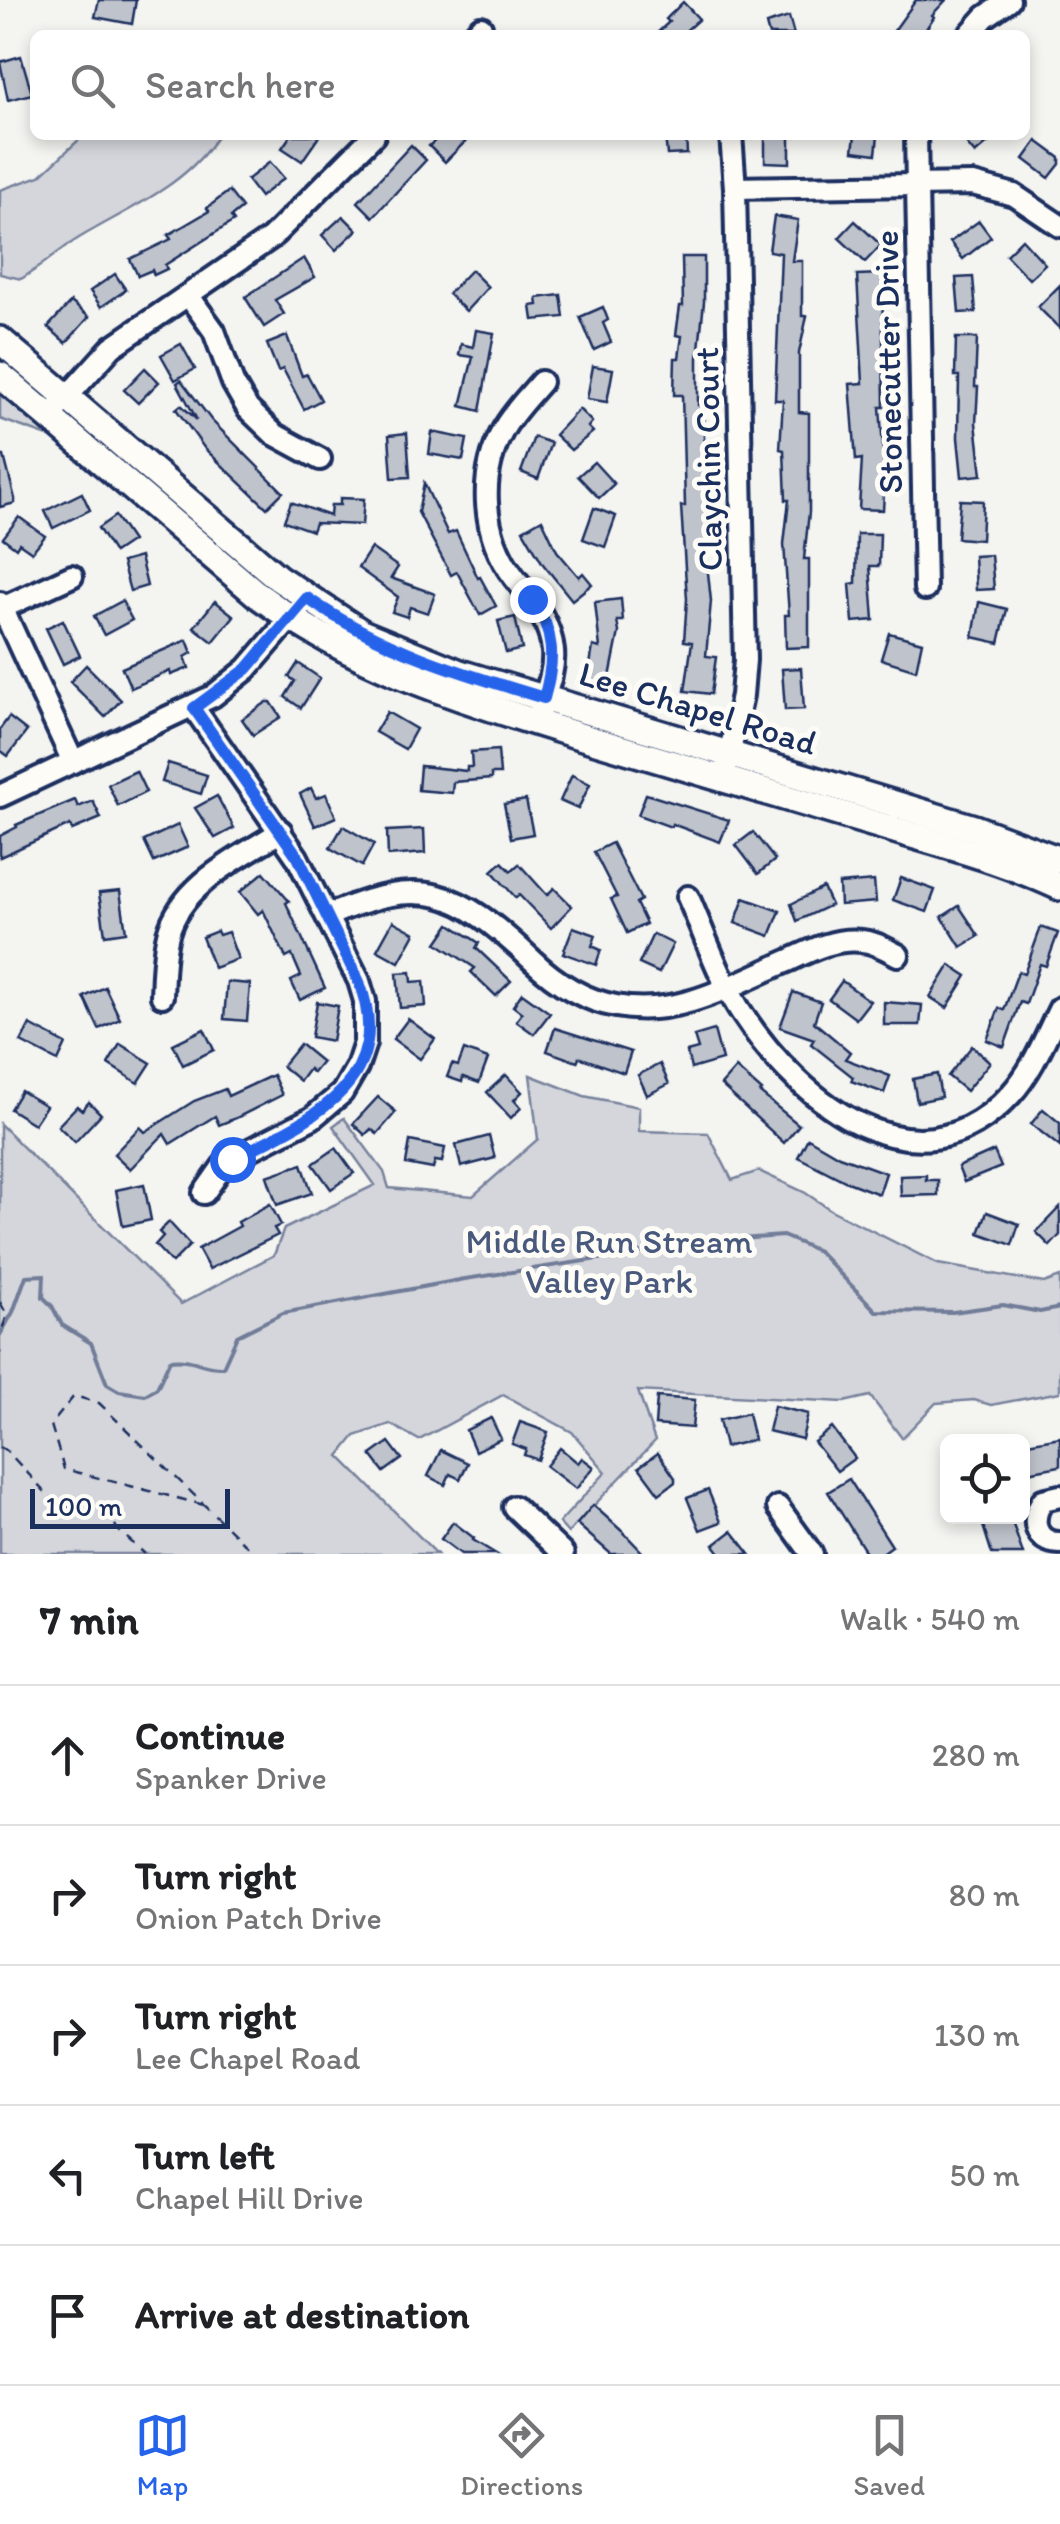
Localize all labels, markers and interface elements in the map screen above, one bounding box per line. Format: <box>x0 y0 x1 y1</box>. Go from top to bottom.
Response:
search box <box>30 30 1030 140</box>
icon: search <box>65 58 120 113</box>
text: Search here <box>145 62 336 108</box>
street label: Stonecutter Drive <box>865 230 911 494</box>
street label: Claychin Court <box>685 346 731 572</box>
route end <box>510 577 556 623</box>
street label: Lee Chapel Road <box>574 652 822 764</box>
route start <box>210 1137 256 1183</box>
park label: Middle Run Stream Valley Park <box>465 1220 753 1302</box>
map controls <box>940 1434 1030 1524</box>
button: locate <box>940 1434 1030 1524</box>
scale bar <box>30 1484 230 1528</box>
text: 100 m <box>45 1489 122 1523</box>
text: 7 min <box>40 1594 139 1645</box>
text: Walk · 540 m <box>840 1600 1020 1638</box>
text: Continue <box>135 1713 285 1759</box>
icon: ahead <box>40 1728 95 1783</box>
text: 280 m <box>932 1736 1020 1774</box>
text: Spanker Drive <box>135 1759 327 1797</box>
text: Turn right <box>135 1853 297 1899</box>
icon: right <box>40 1868 95 1923</box>
text: 80 m <box>949 1876 1020 1914</box>
text: Onion Patch Drive <box>135 1899 382 1937</box>
text: Turn right <box>135 1993 297 2039</box>
icon: right <box>40 2008 95 2063</box>
text: 130 m <box>934 2016 1020 2054</box>
text: Lee Chapel Road <box>135 2039 360 2077</box>
text: Turn left <box>135 2133 275 2179</box>
icon: left <box>40 2148 95 2203</box>
text: 50 m <box>949 2156 1020 2194</box>
text: Chapel Hill Drive <box>135 2179 363 2217</box>
icon: arrive <box>40 2288 95 2343</box>
text: Arrive at destination <box>135 2292 470 2338</box>
tab: Map <box>135 2408 190 2502</box>
tab: Directions <box>460 2408 583 2502</box>
tab: Saved <box>853 2408 925 2502</box>

